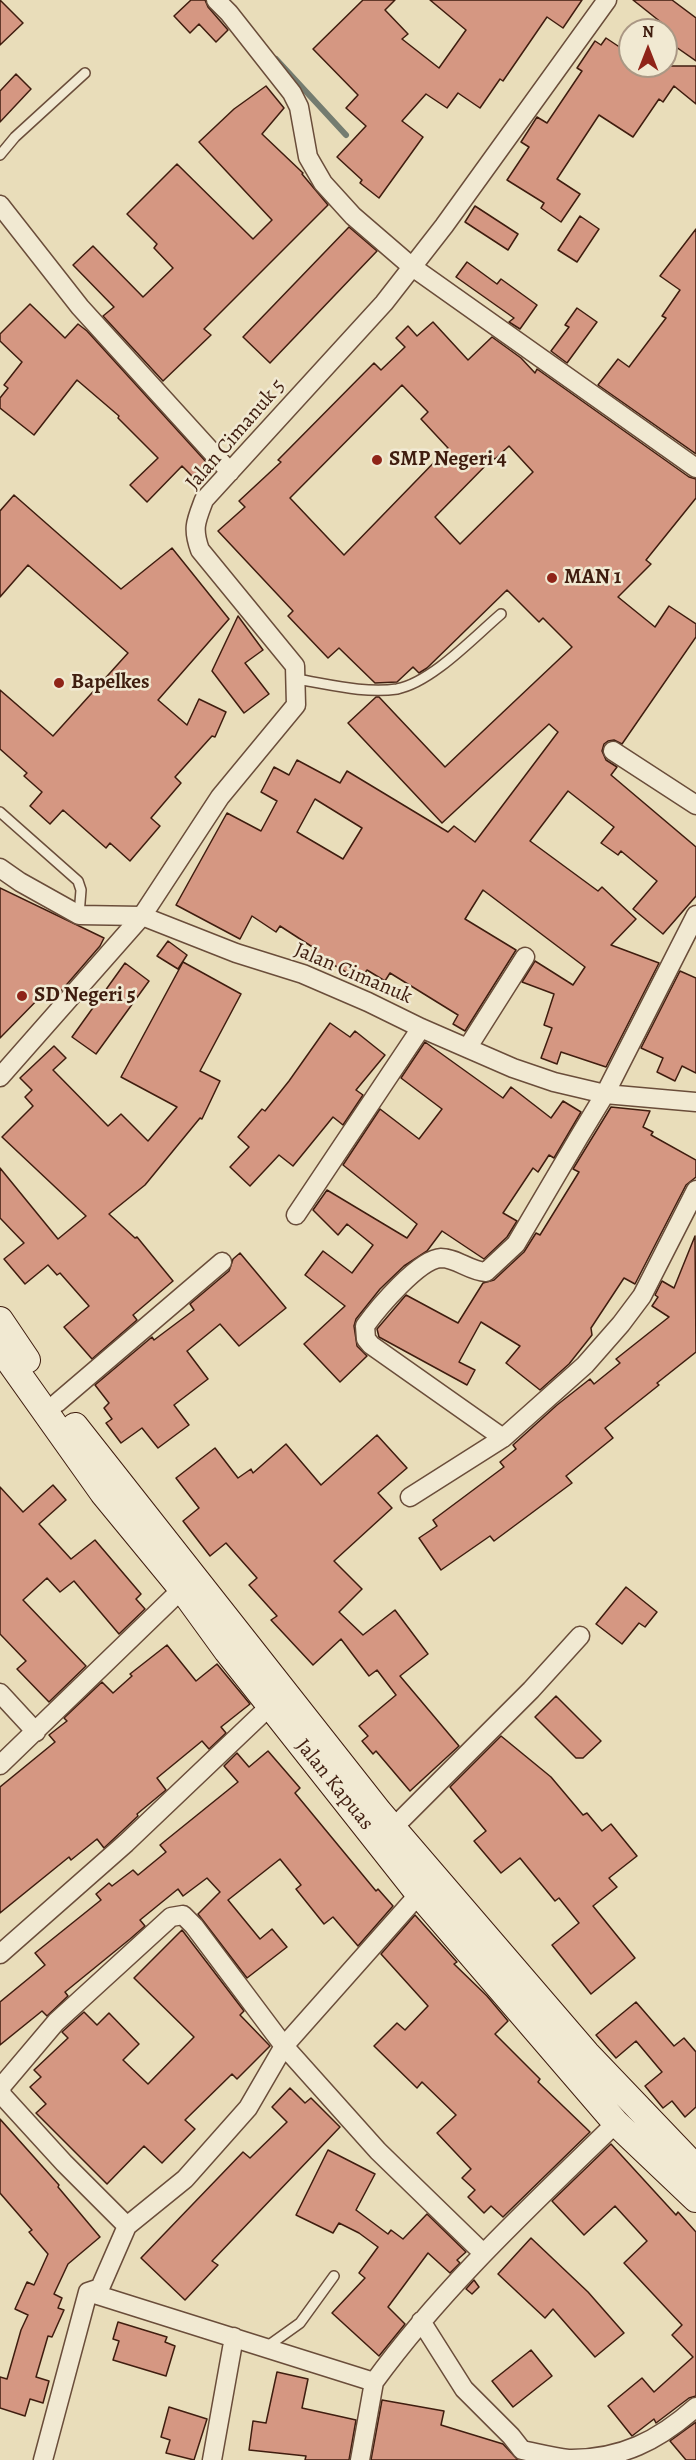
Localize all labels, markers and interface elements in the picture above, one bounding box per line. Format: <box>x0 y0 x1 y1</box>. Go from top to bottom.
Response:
north arrow <box>618 18 678 78</box>
text: N <box>642 21 654 43</box>
street label: Jalan Cimanuk 5 <box>181 374 291 496</box>
place label: SMP Negeri 4 <box>389 447 507 473</box>
marker: SMP Negeri 4 <box>370 453 384 467</box>
place label: MAN 1 <box>564 565 621 591</box>
marker: MAN 1 <box>545 571 559 585</box>
place label: Bapelkes <box>71 670 149 696</box>
marker: Bapelkes <box>52 676 66 690</box>
street label: Jalan Cimanuk <box>290 938 416 1010</box>
place label: SD Negeri 5 <box>34 983 136 1009</box>
marker: SD Negeri 5 <box>15 989 29 1003</box>
street label: Jalan Kapuas <box>290 1734 378 1836</box>

